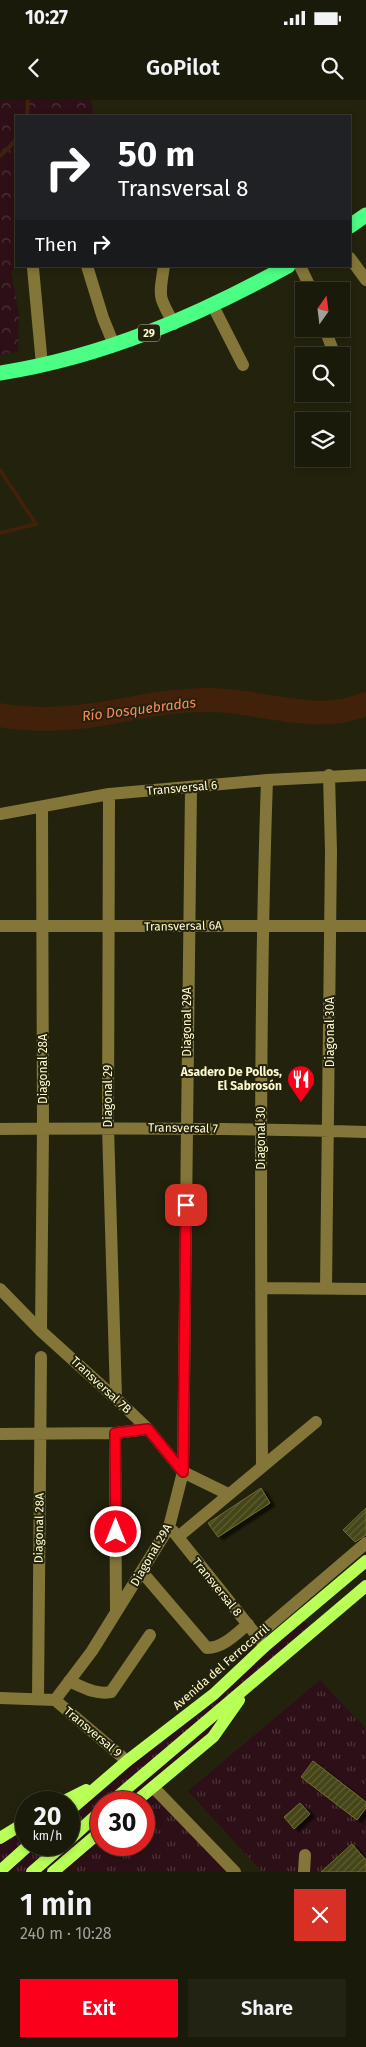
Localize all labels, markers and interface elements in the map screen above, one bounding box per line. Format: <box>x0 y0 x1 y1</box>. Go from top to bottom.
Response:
text: 10:27 <box>25 6 68 29</box>
icon: back <box>20 54 48 82</box>
text: GoPilot <box>146 54 220 81</box>
icon: search <box>318 54 346 82</box>
text: 50 m <box>118 133 195 175</box>
icon: right <box>35 135 100 200</box>
text: Transversal 8 <box>118 175 248 202</box>
icon: right <box>87 230 115 258</box>
text: Then <box>35 233 77 256</box>
north arrow <box>295 282 350 338</box>
map controls <box>295 282 350 467</box>
road number: 29 <box>138 324 160 342</box>
button: search <box>295 347 350 402</box>
button: layers <box>295 412 350 467</box>
water label: Río Dosquebradas <box>81 694 197 725</box>
street label: Transversal 6 <box>146 778 218 798</box>
street label: Transversal 6A <box>144 918 222 934</box>
street label: Diagonal 29A <box>180 987 194 1057</box>
street label: Diagonal 30A <box>323 997 337 1067</box>
street label: Diagonal 28A <box>36 1034 50 1104</box>
restaurant icon: Asadero De Pollos, El Sabrosón <box>286 1064 316 1103</box>
street label: Diagonal 29 <box>101 1065 115 1127</box>
place label: Asadero De Pollos, El Sabrosón <box>180 1065 282 1093</box>
street label: Diagonal 30 <box>254 1106 268 1170</box>
street label: Transversal 7 <box>148 1120 218 1136</box>
pin <box>165 1184 207 1226</box>
icon: arrive <box>172 1191 200 1219</box>
street label: Transversal 7B <box>68 1354 134 1416</box>
street label: Diagonal 28A <box>31 1493 47 1563</box>
position arrow <box>89 1505 141 1557</box>
street label: Diagonal 29A <box>128 1521 175 1589</box>
street label: Transversal 8 <box>189 1555 245 1619</box>
street label: Avenida del Ferrocarril <box>170 1621 272 1713</box>
street label: Transversal 9 <box>61 1704 125 1760</box>
speed limit sign: 30 <box>90 1791 155 1856</box>
text: 20 <box>34 1802 61 1832</box>
text: km/h <box>33 1829 62 1843</box>
text: 1 min <box>20 1887 92 1923</box>
button: close <box>294 1889 346 1941</box>
text: 240 m · 10:28 <box>20 1924 112 1943</box>
button: Exit <box>20 1979 178 2037</box>
button: Share <box>188 1979 346 2037</box>

